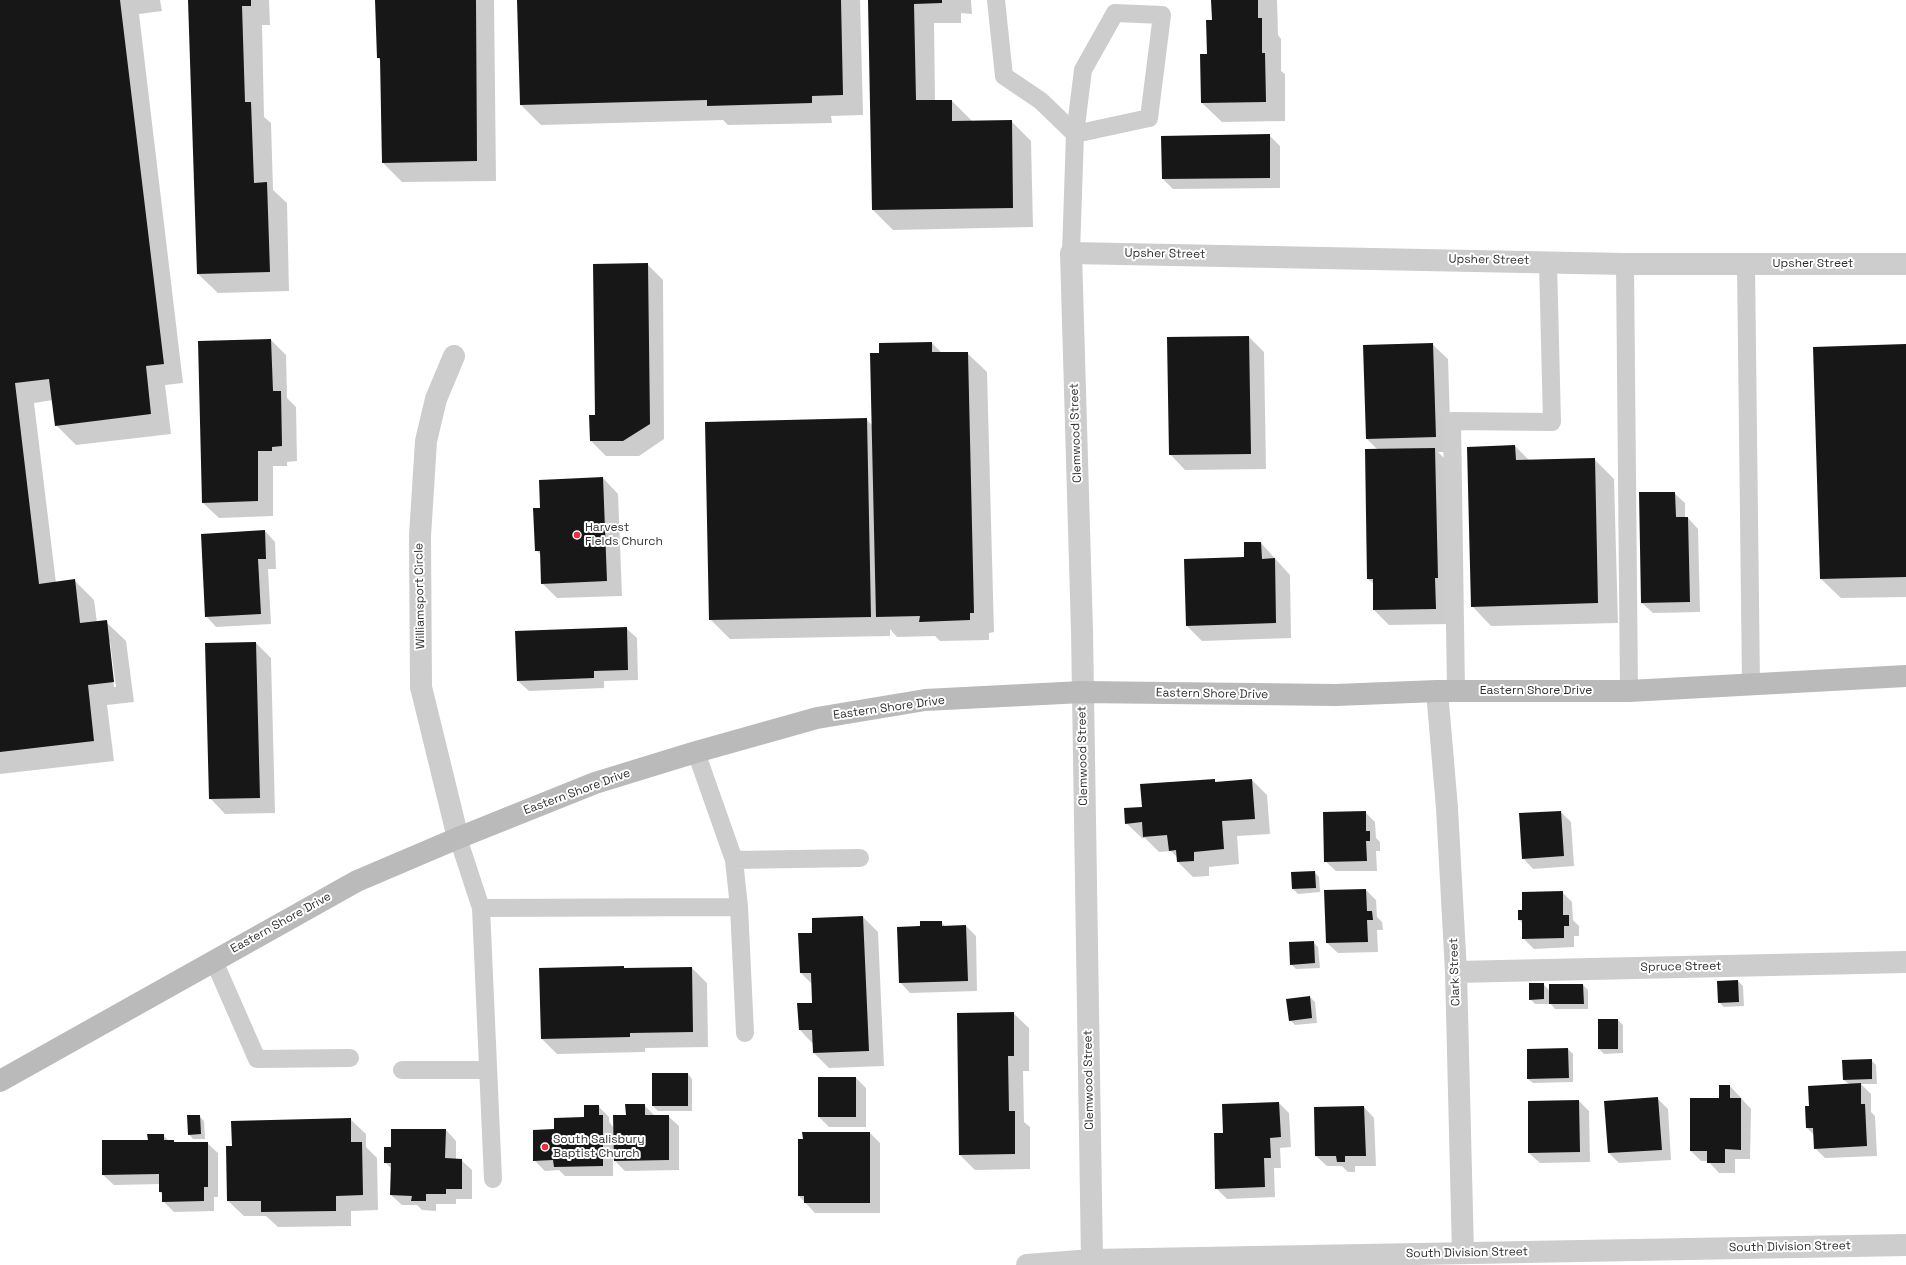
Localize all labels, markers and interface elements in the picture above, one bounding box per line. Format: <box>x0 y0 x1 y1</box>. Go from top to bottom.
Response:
street label: Upsher Street <box>1124 246 1206 262</box>
street label: Upsher Street <box>1448 252 1530 268</box>
street label: Upsher Street <box>1773 257 1853 271</box>
street label: Clemwood Street <box>1067 383 1085 483</box>
place label: Harvest Fields Church <box>585 521 663 549</box>
marker: Harvest Fields Church <box>572 530 582 540</box>
street label: Williamsport Circle <box>412 543 428 649</box>
street label: Eastern Shore Drive <box>1480 684 1592 698</box>
street label: Eastern Shore Drive <box>1156 686 1268 702</box>
street label: Eastern Shore Drive <box>832 693 946 723</box>
street label: Clemwood Street <box>1075 706 1091 806</box>
street label: Eastern Shore Drive <box>522 766 632 818</box>
street label: Eastern Shore Drive <box>228 889 334 957</box>
street label: Clark Street <box>1447 938 1463 1006</box>
street label: Spruce Street <box>1640 959 1722 975</box>
street label: Clemwood Street <box>1081 1030 1097 1130</box>
place label: South Salisbury Baptist Church <box>553 1133 644 1161</box>
marker: South Salisbury Baptist Church <box>540 1142 550 1152</box>
street label: South Division Street <box>1729 1239 1851 1255</box>
street label: South Division Street <box>1406 1245 1528 1261</box>

